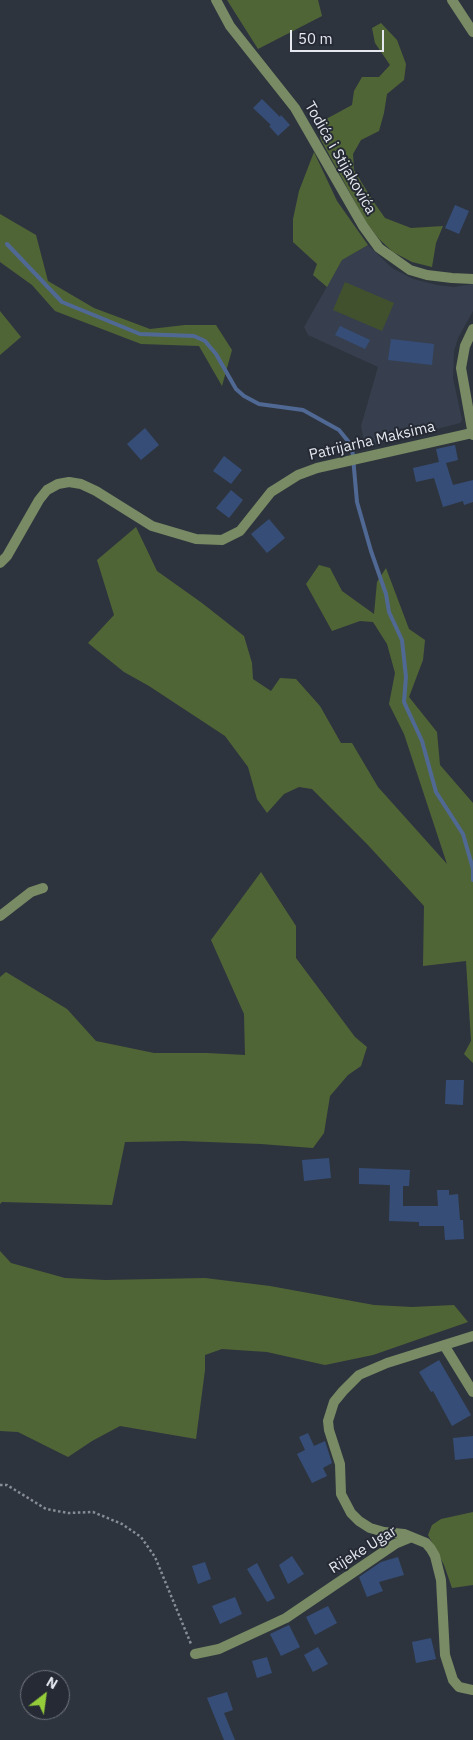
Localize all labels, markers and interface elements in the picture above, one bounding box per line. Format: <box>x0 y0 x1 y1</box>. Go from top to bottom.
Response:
scale bar <box>293 20 387 52</box>
text: 50 m <box>298 29 333 48</box>
street label: Todića i Stijakovića <box>300 99 380 217</box>
street label: Patrijarha Maksima <box>307 418 437 464</box>
street label: Rijeke Ugar <box>326 1522 400 1578</box>
north arrow <box>20 1670 70 1720</box>
text: N <box>43 1673 61 1693</box>

